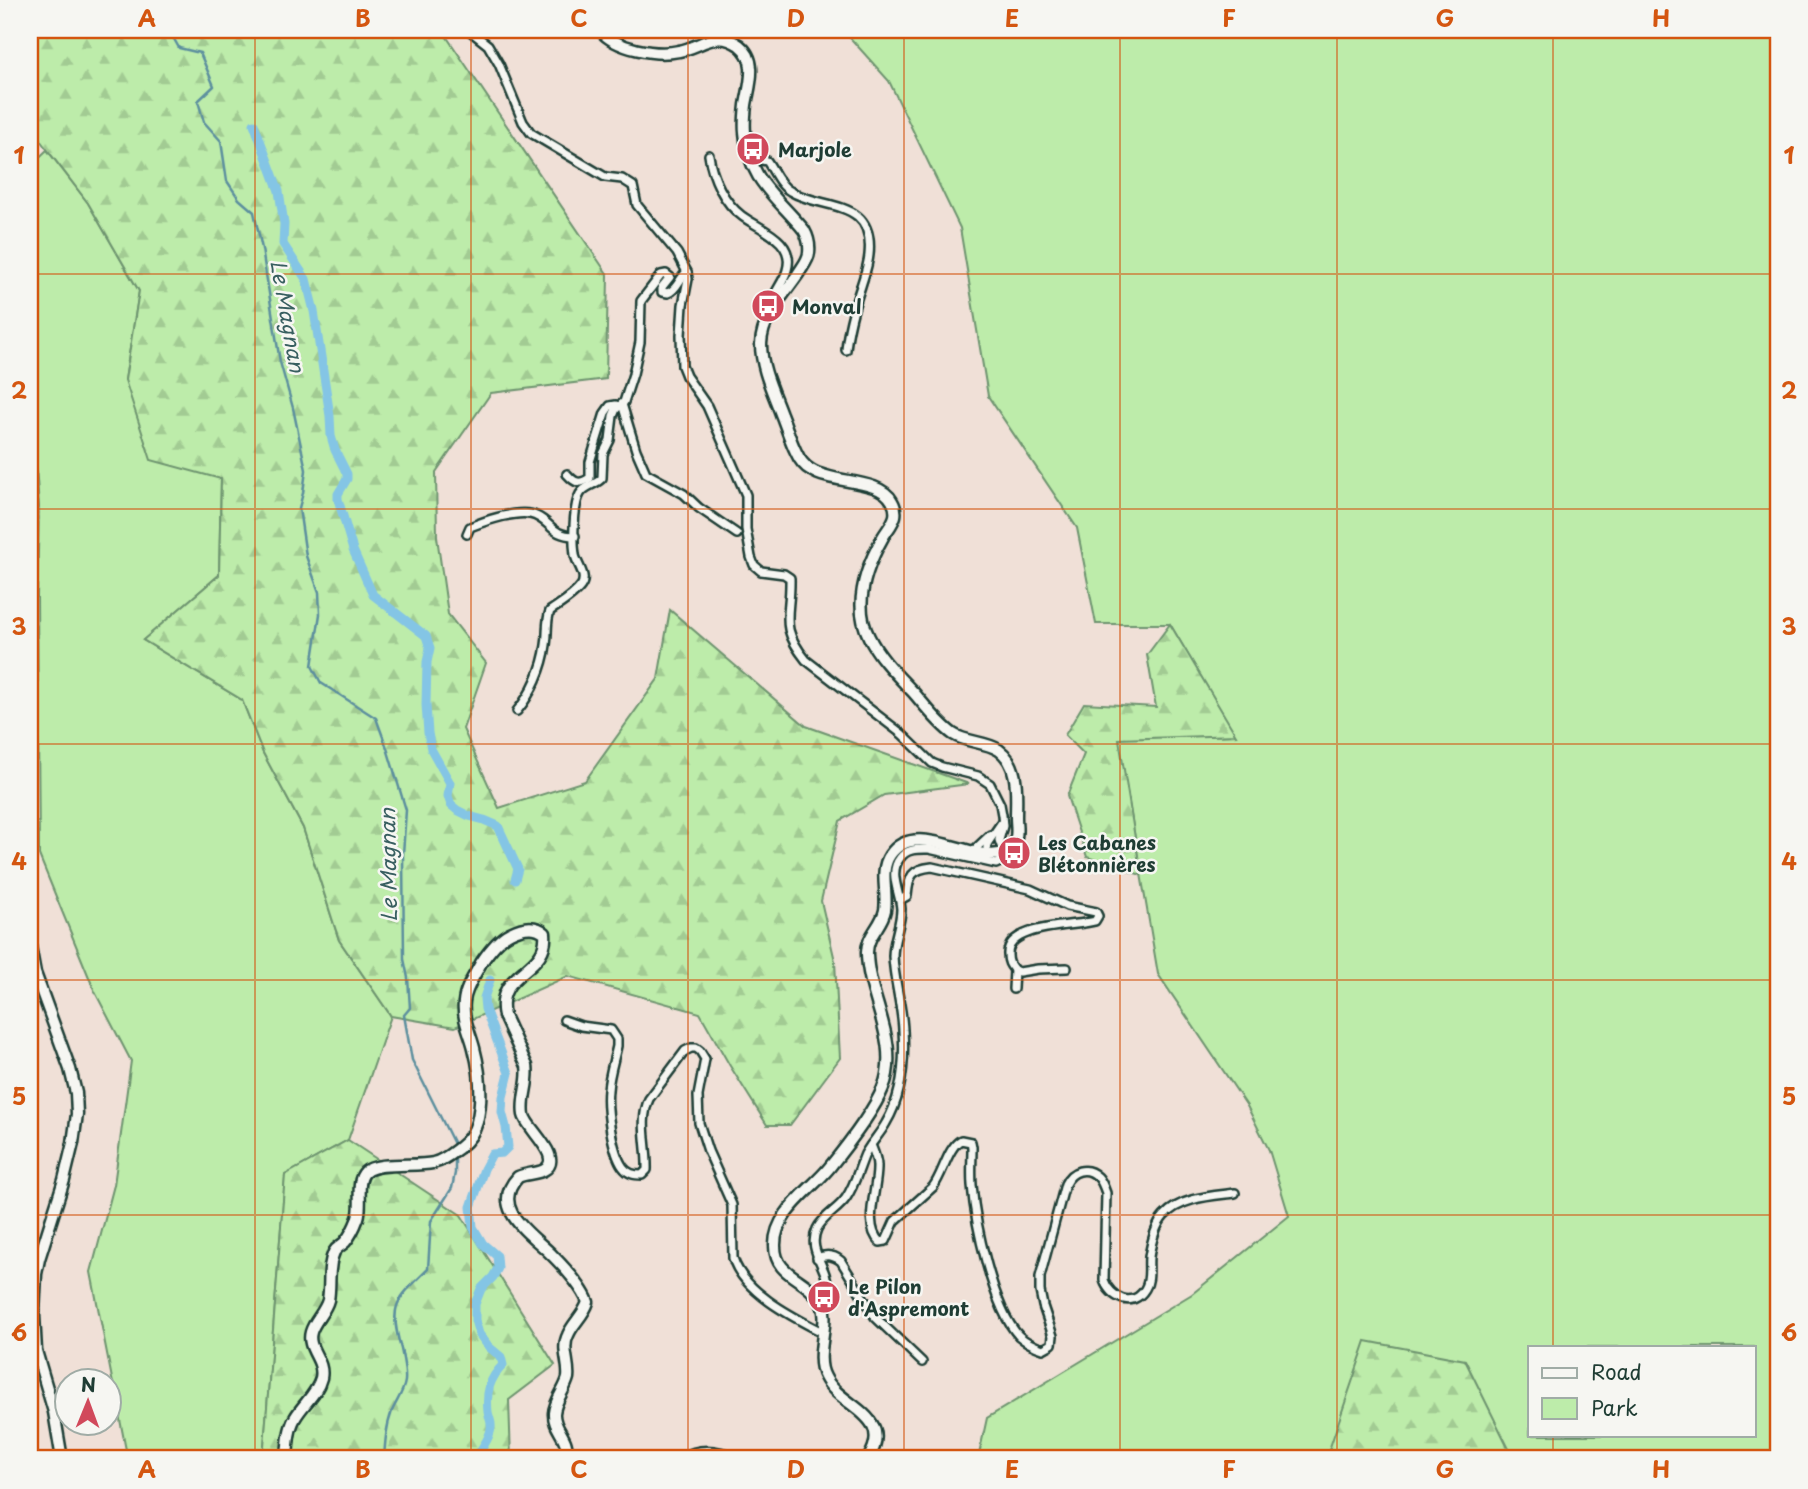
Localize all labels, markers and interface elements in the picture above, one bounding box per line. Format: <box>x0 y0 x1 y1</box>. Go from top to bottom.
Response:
text: A <box>138 0 156 35</box>
text: B <box>355 0 371 35</box>
text: C <box>570 0 588 35</box>
text: D <box>787 0 805 35</box>
text: E <box>1005 0 1019 35</box>
text: F <box>1222 0 1236 35</box>
text: G <box>1436 0 1454 35</box>
text: H <box>1652 0 1670 35</box>
bus stop icon: Marjole <box>734 130 772 168</box>
place label: Marjole <box>778 135 852 163</box>
text: 1 <box>14 137 25 172</box>
text: 1 <box>1784 137 1795 172</box>
water label: Le Magnan <box>263 257 315 376</box>
bus stop icon: Monval <box>749 287 787 325</box>
place label: Monval <box>792 292 862 320</box>
text: 2 <box>11 372 27 407</box>
text: 2 <box>1781 372 1797 407</box>
text: 3 <box>11 608 27 643</box>
text: 3 <box>1781 608 1797 643</box>
water label: Le Magnan <box>370 807 404 922</box>
place label: Les Cabanes Blétonnières <box>1038 828 1156 878</box>
bus stop icon: Les Cabanes Blétonnières <box>995 834 1033 872</box>
text: 4 <box>11 843 27 878</box>
text: 4 <box>1781 843 1797 878</box>
text: 5 <box>12 1078 26 1113</box>
text: 5 <box>1782 1078 1796 1113</box>
place label: Le Pilon d'Aspremont <box>848 1272 969 1322</box>
bus stop icon: Le Pilon d'Aspremont <box>805 1278 843 1316</box>
text: 6 <box>11 1314 27 1349</box>
text: 6 <box>1781 1314 1797 1349</box>
legend <box>1528 1346 1756 1436</box>
text: Road <box>1591 1355 1642 1387</box>
north arrow <box>52 1366 122 1436</box>
text: N <box>81 1370 96 1398</box>
text: Park <box>1591 1391 1638 1423</box>
text: A <box>138 1451 156 1486</box>
text: B <box>355 1451 371 1486</box>
text: C <box>570 1451 588 1486</box>
text: D <box>787 1451 805 1486</box>
text: E <box>1005 1451 1019 1486</box>
text: F <box>1222 1451 1236 1486</box>
text: G <box>1436 1451 1454 1486</box>
text: H <box>1652 1451 1670 1486</box>

